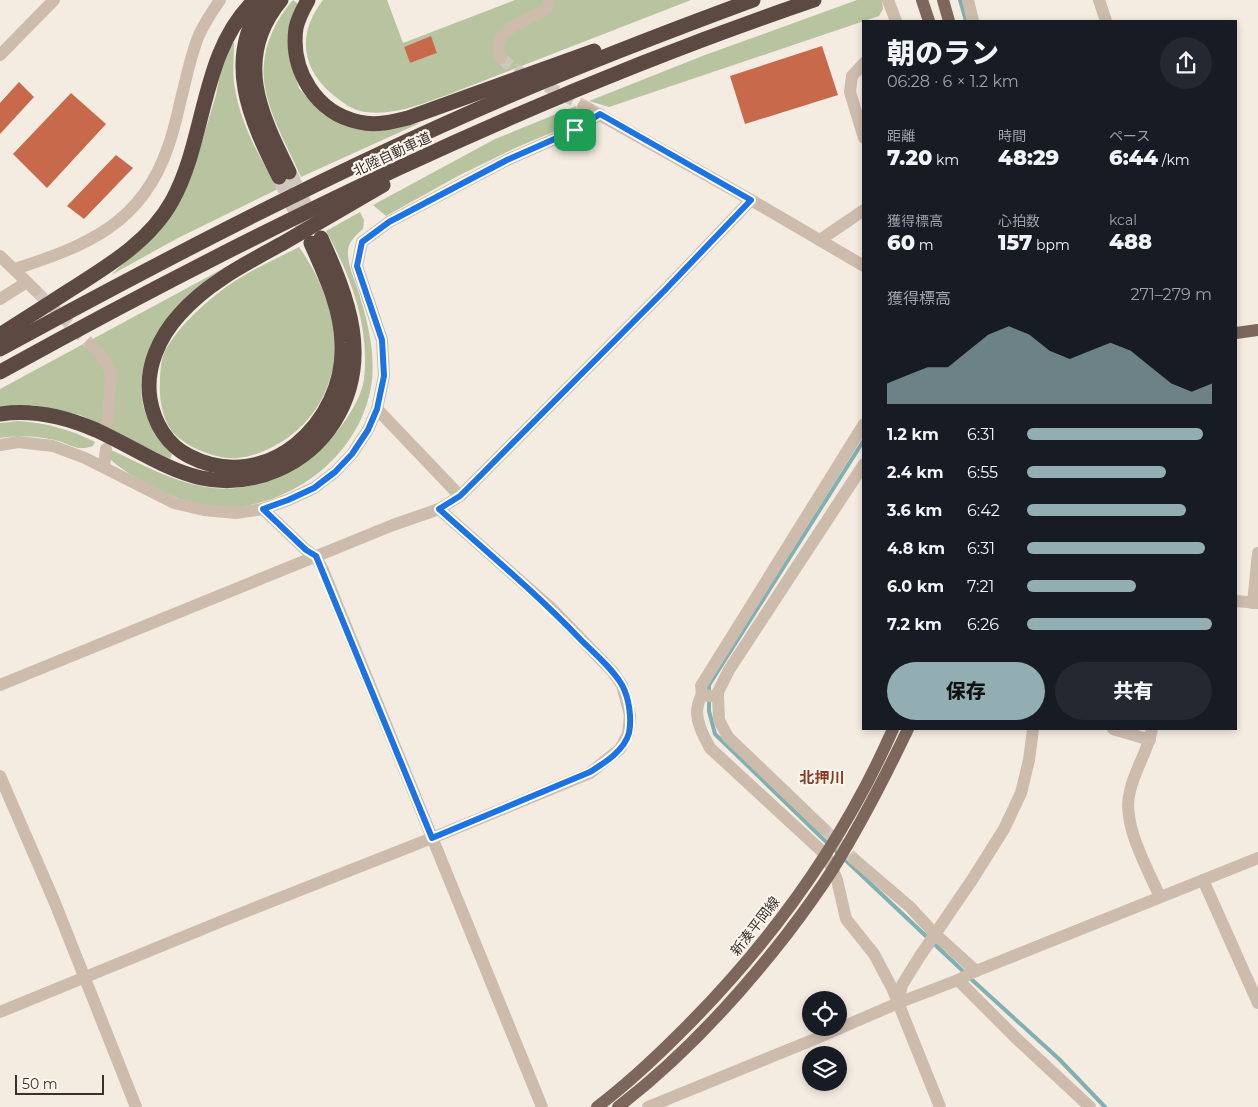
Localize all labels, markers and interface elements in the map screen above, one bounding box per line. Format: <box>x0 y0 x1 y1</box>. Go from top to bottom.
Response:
text: 朝のラン <box>887 36 999 70</box>
button: share <box>1160 37 1212 89</box>
text: 06:28 · 6 × 1.2 km <box>887 72 1019 91</box>
pin <box>554 109 596 151</box>
icon: arrive <box>561 116 589 144</box>
text: 距離 <box>887 127 915 145</box>
text: 時間 <box>998 127 1026 145</box>
text: ペース <box>1109 127 1150 145</box>
street label: 北陸自動車道 <box>350 128 434 180</box>
text: 7.20 <box>887 145 932 170</box>
text: 48:29 <box>998 145 1059 170</box>
text: 6:44 <box>1109 145 1158 170</box>
text: km <box>932 151 959 169</box>
text: /km <box>1158 151 1190 169</box>
text: kcal <box>1109 211 1137 229</box>
text: 獲得標高 <box>887 212 943 230</box>
text: 心拍数 <box>998 212 1040 230</box>
text: 488 <box>1109 229 1152 254</box>
text: 60 <box>887 230 915 255</box>
text: 157 <box>998 230 1032 255</box>
text: m <box>915 236 934 254</box>
text: bpm <box>1032 236 1070 254</box>
text: 271–279 m <box>1130 285 1212 304</box>
text: 獲得標高 <box>887 289 951 308</box>
text: 1.2 km <box>887 425 939 444</box>
text: 6:31 <box>967 425 995 444</box>
text: 2.4 km <box>887 463 944 482</box>
text: 6:55 <box>967 463 998 482</box>
text: 3.6 km <box>887 501 942 520</box>
text: 6:42 <box>967 501 1000 520</box>
text: 4.8 km <box>887 539 945 558</box>
text: 6:31 <box>967 539 995 558</box>
text: 6.0 km <box>887 577 944 596</box>
text: 7:21 <box>967 577 994 596</box>
text: 7.2 km <box>887 615 942 634</box>
text: 6:26 <box>967 615 999 634</box>
button: 保存 <box>887 662 1045 720</box>
button: 共有 <box>1055 662 1212 720</box>
district label: 北押川 <box>799 768 845 787</box>
street label: 新湊平岡線 <box>726 893 784 959</box>
map controls <box>802 991 847 1091</box>
button: locate <box>802 991 847 1036</box>
button: layers <box>802 1046 847 1091</box>
scale bar <box>15 1072 104 1095</box>
text: 50 m <box>22 1075 58 1093</box>

